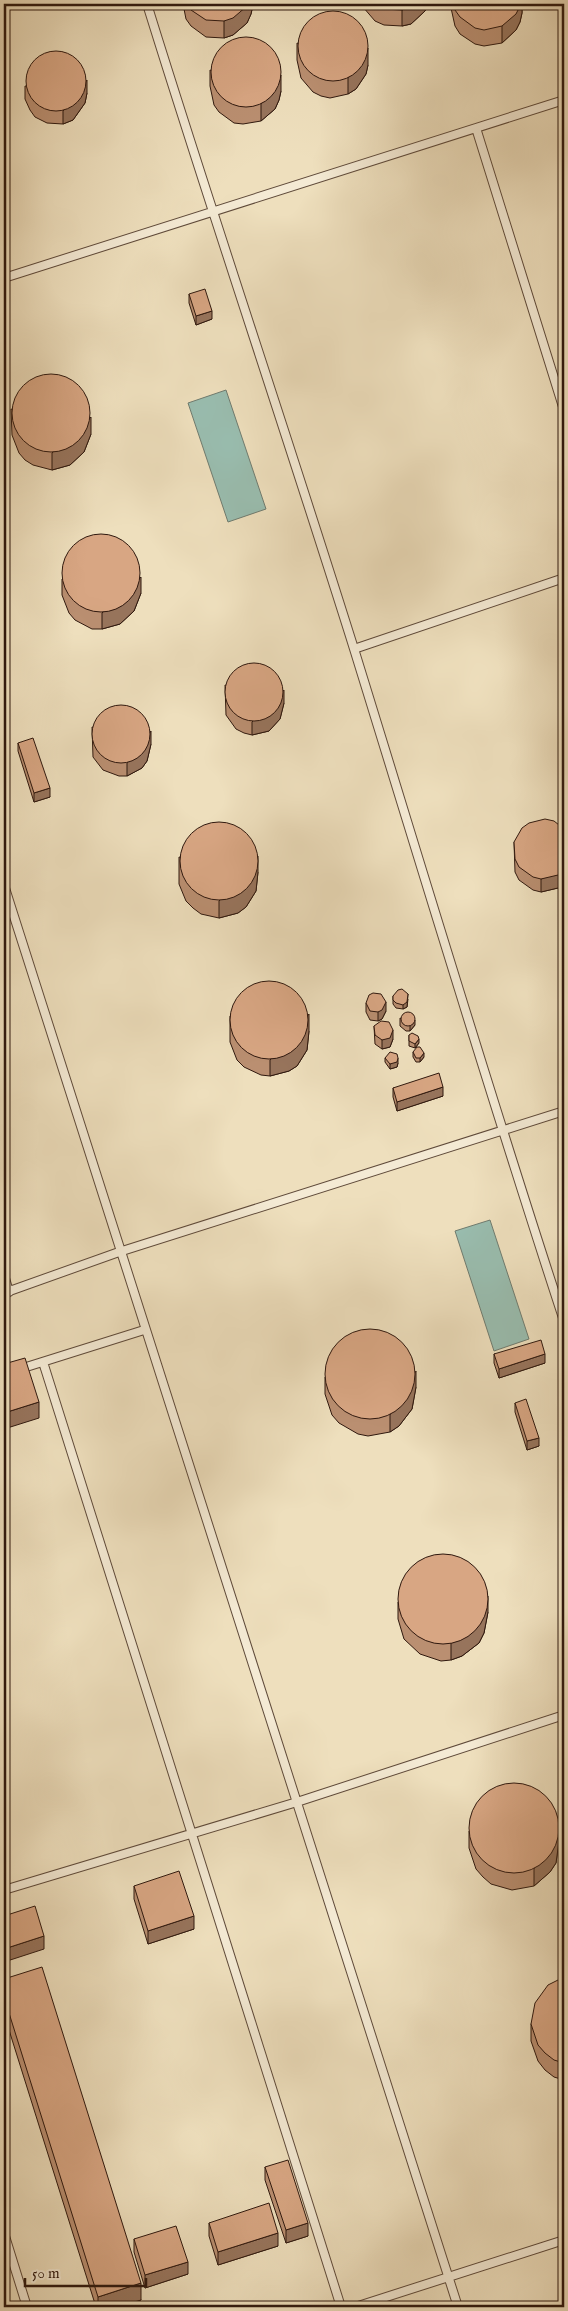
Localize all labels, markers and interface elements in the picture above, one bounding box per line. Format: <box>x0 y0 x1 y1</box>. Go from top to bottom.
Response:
scale bar <box>25 2256 146 2288</box>
text: 50 m <box>32 2264 60 2283</box>

